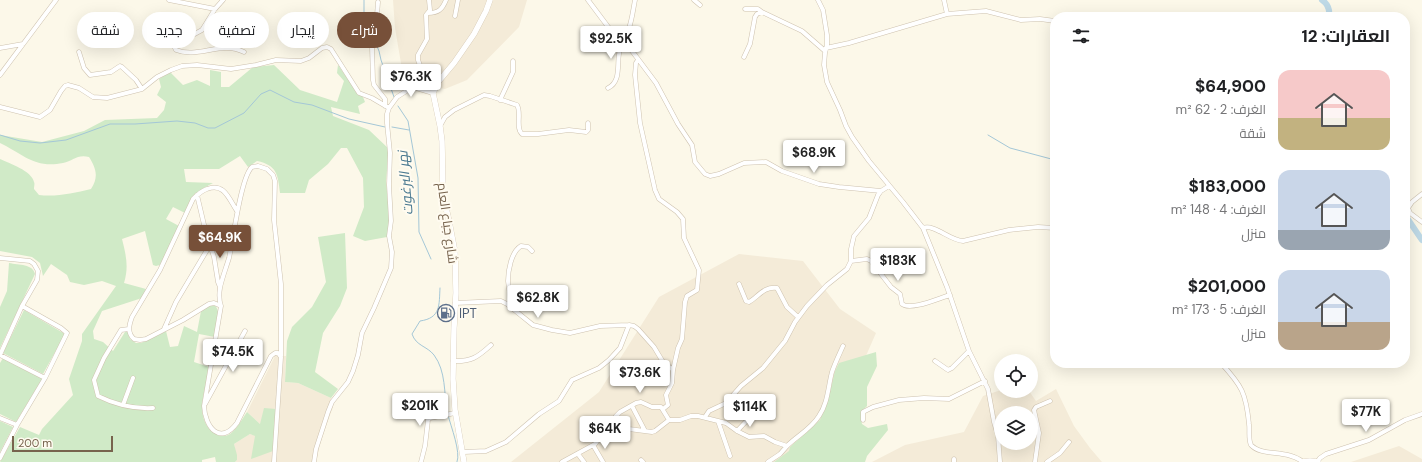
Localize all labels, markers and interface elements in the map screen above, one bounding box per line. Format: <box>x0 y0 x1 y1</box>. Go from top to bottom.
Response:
chip: شقة <box>77 12 134 48</box>
chip: جديد <box>142 12 196 48</box>
chip: تصفية <box>204 12 269 48</box>
chip: إيجار <box>277 12 329 48</box>
chip: شراء <box>337 12 392 48</box>
icon: filters <box>1070 25 1092 47</box>
text: العقارات: 12 <box>1302 25 1390 47</box>
pin: $92.5K <box>578 26 644 60</box>
text: $92.5K <box>589 30 633 47</box>
pin: $76.3K <box>378 64 444 98</box>
text: $76.3K <box>390 68 432 85</box>
text: $64,900 <box>1195 75 1266 97</box>
icon: home <box>1310 86 1358 134</box>
text: الغرف: 2 · 62 m² <box>1176 101 1266 118</box>
text: شقة <box>1239 125 1266 142</box>
pin: $68.9K <box>781 140 847 174</box>
text: $68.9K <box>792 144 836 161</box>
water label: نهر البرغوت <box>393 149 417 216</box>
text: $183,000 <box>1188 175 1266 197</box>
street label: شارع جباع العام <box>432 182 462 265</box>
icon: home <box>1310 186 1358 234</box>
text: الغرف: 4 · 148 m² <box>1171 201 1266 218</box>
pin: $64.9K <box>187 225 253 259</box>
text: منزل <box>1241 225 1266 242</box>
text: $64.9K <box>198 229 242 246</box>
pin: $183K <box>870 248 926 282</box>
text: $183K <box>879 252 917 269</box>
text: $201,000 <box>1188 275 1266 297</box>
pin: $62.8K <box>505 285 571 319</box>
icon: home <box>1310 286 1358 334</box>
text: $62.8K <box>516 289 560 306</box>
text: الغرف: 5 · 173 m² <box>1172 301 1266 318</box>
fuel station icon: IPT <box>436 303 456 323</box>
place label: IPT <box>459 305 477 322</box>
text: منزل <box>1241 325 1266 342</box>
pin: $74.5K <box>200 339 266 373</box>
text: $74.5K <box>212 343 254 360</box>
map controls <box>994 354 1038 450</box>
button: locate <box>994 354 1038 398</box>
pin: $73.6K <box>607 360 673 394</box>
text: $73.6K <box>619 364 661 381</box>
pin: $201K <box>392 393 448 427</box>
pin: $114K <box>722 394 778 428</box>
text: $201K <box>401 397 439 414</box>
text: $114K <box>733 398 767 415</box>
pin: $77K <box>1342 399 1390 433</box>
text: $77K <box>1351 403 1381 420</box>
button: layers <box>994 406 1038 450</box>
pin: $64K <box>581 416 629 450</box>
text: $64K <box>588 420 622 437</box>
scale bar <box>12 434 113 453</box>
text: 200 m <box>18 436 52 450</box>

